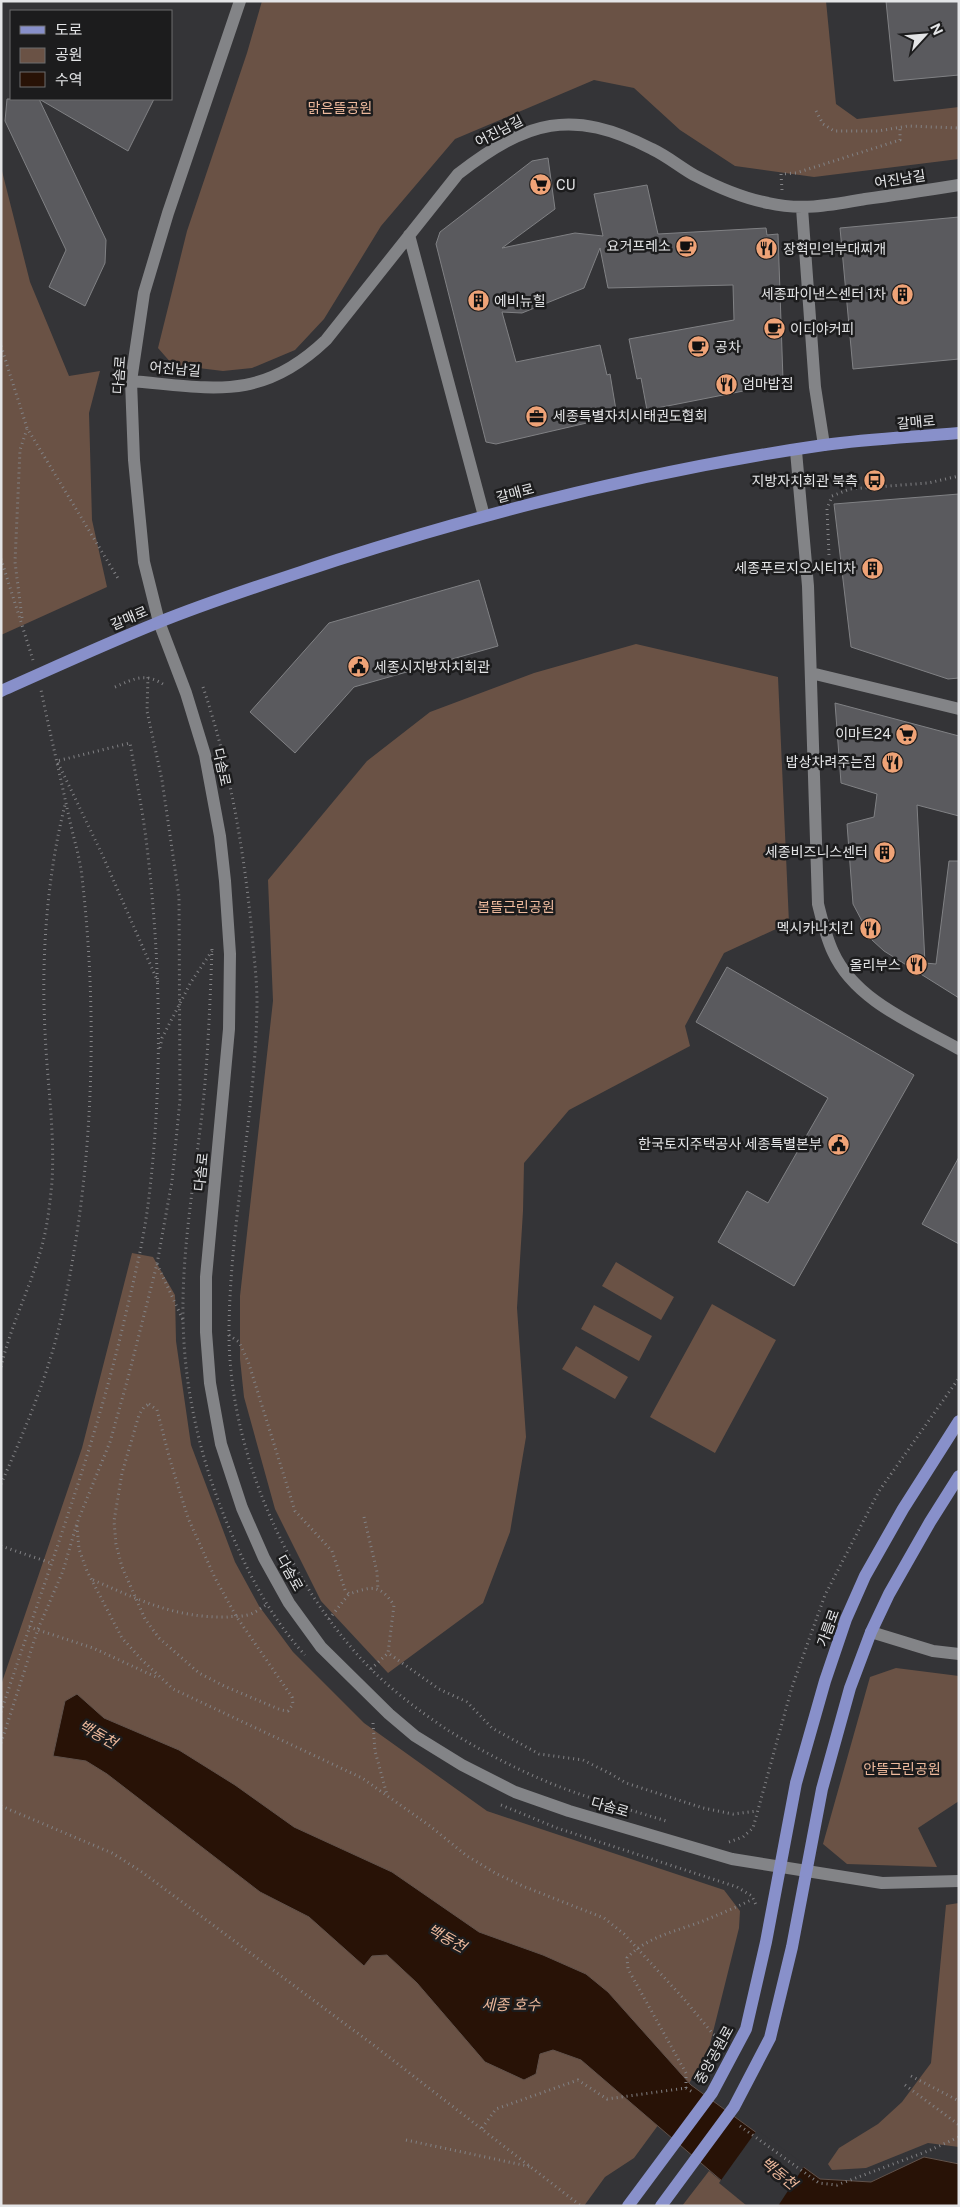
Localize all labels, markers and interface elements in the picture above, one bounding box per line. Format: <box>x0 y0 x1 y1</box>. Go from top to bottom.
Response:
legend <box>10 10 172 100</box>
north arrow <box>900 10 950 60</box>
text: 도로 <box>55 21 83 38</box>
text: N <box>927 21 946 38</box>
text: 공원 <box>55 46 83 63</box>
text: 수역 <box>55 71 83 88</box>
park label: 맑은뜰공원 <box>308 100 372 116</box>
street label: 어진남길 <box>472 112 526 150</box>
street label: 어진남길 <box>873 167 927 191</box>
supermarket icon: CU <box>528 173 552 197</box>
place label: CU <box>556 177 575 193</box>
cafe icon: 요거프레소 <box>675 234 699 258</box>
restaurant icon: 장혁민의부대찌개 <box>755 237 779 261</box>
place label: 요거프레소 <box>607 238 671 254</box>
place label: 장혁민의부대찌개 <box>783 241 886 257</box>
building icon: 세종파이낸스센터 1차 <box>890 282 914 306</box>
place label: 세종파이낸스센터 1차 <box>761 286 886 302</box>
building icon: 에비뉴힐 <box>466 289 490 313</box>
place label: 에비뉴힐 <box>494 293 546 309</box>
cafe icon: 이디야커피 <box>762 317 786 341</box>
place label: 이디야커피 <box>790 321 854 337</box>
cafe icon: 공차 <box>687 335 711 359</box>
place label: 공차 <box>715 339 741 355</box>
street label: 다솜로 <box>110 355 128 395</box>
street label: 어진남길 <box>149 359 201 379</box>
restaurant icon: 엄마밥집 <box>714 372 738 396</box>
place label: 엄마밥집 <box>742 376 794 392</box>
office icon: 세종특별자치시태권도협회 <box>525 404 549 428</box>
place label: 세종특별자치시태권도협회 <box>553 408 708 424</box>
street label: 갈매로 <box>896 412 936 432</box>
bus stop icon: 지방자치회관 북측 <box>862 469 886 493</box>
place label: 지방자치회관 북측 <box>752 473 858 489</box>
street label: 갈매로 <box>494 480 536 506</box>
building icon: 세종푸르지오시티1차 <box>860 556 884 580</box>
place label: 세종푸르지오시티1차 <box>734 560 856 576</box>
street label: 갈매로 <box>108 603 150 633</box>
public building icon: 세종시지방자치회관 <box>346 655 370 679</box>
place label: 세종시지방자치회관 <box>374 659 490 675</box>
supermarket icon: 이마트24 <box>895 722 919 746</box>
place label: 이마트24 <box>835 726 891 742</box>
street label: 다솜로 <box>210 746 234 788</box>
restaurant icon: 밥상차려주는집 <box>880 750 904 774</box>
place label: 밥상차려주는집 <box>786 754 876 770</box>
building icon: 세종비즈니스센터 <box>872 840 896 864</box>
place label: 세종비즈니스센터 <box>765 844 868 860</box>
park label: 봄뜰근린공원 <box>477 899 555 915</box>
restaurant icon: 멕시카나치킨 <box>858 916 882 940</box>
place label: 멕시카나치킨 <box>777 920 854 936</box>
restaurant icon: 올리부스 <box>905 953 929 977</box>
place label: 올리부스 <box>849 957 901 973</box>
public building icon: 한국토지주택공사 세종특별본부 <box>826 1132 850 1156</box>
place label: 한국토지주택공사 세종특별본부 <box>638 1136 822 1152</box>
street label: 다솜로 <box>191 1152 211 1192</box>
street label: 다솜로 <box>274 1552 306 1594</box>
street label: 가름로 <box>814 1607 842 1649</box>
water label: 백동천 <box>76 1717 122 1753</box>
park label: 안뜰근린공원 <box>863 1761 941 1777</box>
street label: 다솜로 <box>589 1794 631 1820</box>
water label: 백동천 <box>425 1921 471 1957</box>
water label: 세종 호수 <box>482 1996 542 2013</box>
street label: 중앙공원로 <box>691 2023 737 2087</box>
water label: 백동천 <box>758 2153 802 2194</box>

